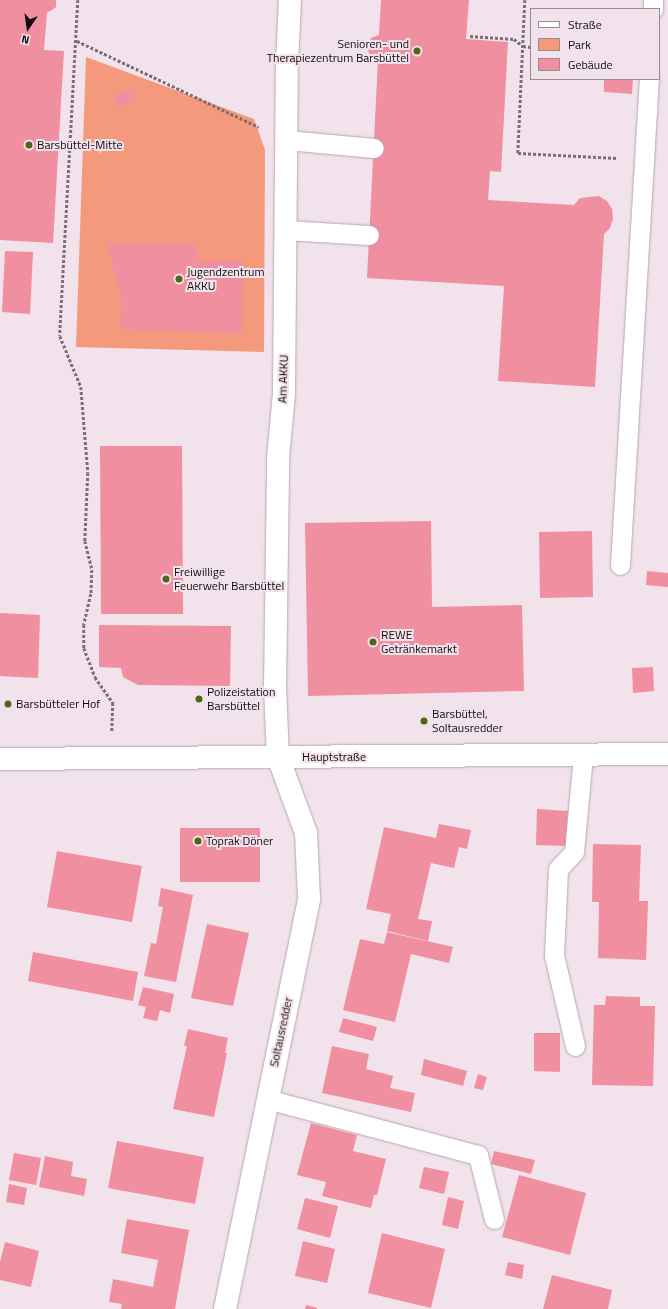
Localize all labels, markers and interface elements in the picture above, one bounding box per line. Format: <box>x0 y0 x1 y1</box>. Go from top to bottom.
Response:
north arrow <box>8 8 48 48</box>
legend <box>530 8 660 80</box>
text: Straße <box>568 15 602 34</box>
text: N <box>20 31 31 48</box>
text: Park <box>568 35 591 54</box>
place label: Senioren- und Therapiezentrum Barsbüttel <box>267 37 409 65</box>
marker: Senioren- und Therapiezentrum Barsbüttel <box>412 46 422 56</box>
text: Gebäude <box>568 55 613 74</box>
place label: Barsbüttel-Mitte <box>37 138 123 152</box>
marker: Barsbüttel-Mitte <box>24 140 34 150</box>
place label: Jugendzentrum AKKU <box>187 265 265 293</box>
marker: Jugendzentrum AKKU <box>174 274 184 284</box>
street label: Am AKKU <box>275 355 291 403</box>
place label: Freiwillige Feuerwehr Barsbüttel <box>174 565 284 593</box>
marker: Freiwillige Feuerwehr Barsbüttel <box>161 574 171 584</box>
place label: REWE Getränkemarkt <box>381 628 457 656</box>
marker: REWE Getränkemarkt <box>368 637 378 647</box>
place label: Polizeistation Barsbüttel <box>207 685 275 713</box>
marker: Polizeistation Barsbüttel <box>194 694 204 704</box>
place label: Barsbütteler Hof <box>16 697 100 711</box>
marker: Barsbütteler Hof <box>3 699 13 709</box>
place label: Barsbüttel, Soltausredder <box>432 707 503 735</box>
marker: Barsbüttel, Soltausredder <box>419 716 429 726</box>
street label: Hauptstraße <box>302 750 366 764</box>
place label: Toprak Döner <box>206 834 273 848</box>
marker: Toprak Döner <box>193 836 203 846</box>
street label: Soltausredder <box>267 996 295 1068</box>

